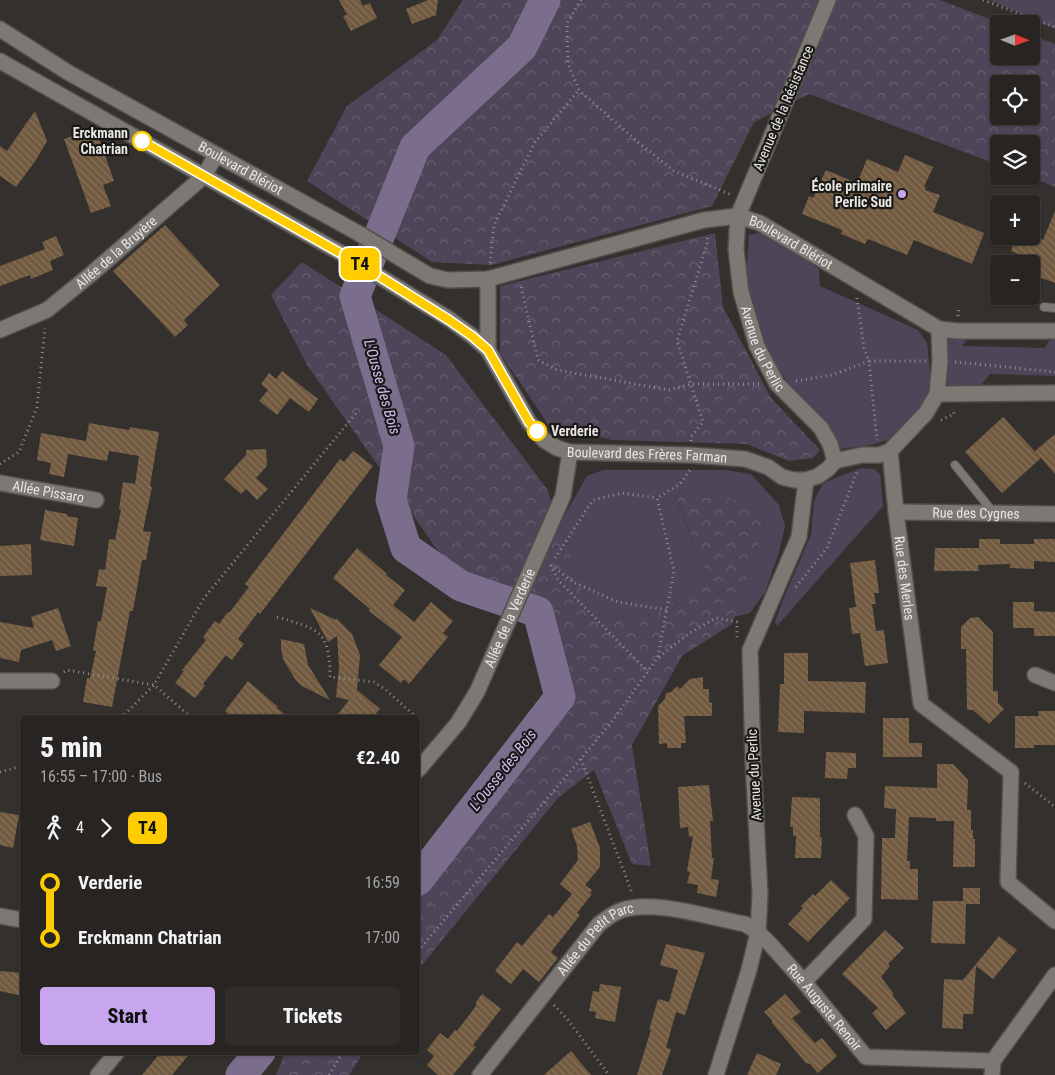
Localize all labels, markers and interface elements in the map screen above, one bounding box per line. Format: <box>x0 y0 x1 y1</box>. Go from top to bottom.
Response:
north arrow <box>990 15 1040 65</box>
map controls <box>990 15 1040 305</box>
street label: Avenue de la Résistance <box>749 43 817 173</box>
button: locate <box>990 75 1040 125</box>
place label: Erckmann Chatrian <box>73 125 128 157</box>
marker: Erckmann Chatrian <box>132 131 152 151</box>
button: layers <box>990 135 1040 185</box>
street label: Boulevard Blériot <box>196 138 286 198</box>
place label: École primaire Perlic Sud <box>812 177 892 210</box>
marker: École primaire Perlic Sud <box>896 188 908 200</box>
button: + <box>990 195 1040 245</box>
street label: Allée de la Bruyère <box>72 212 160 292</box>
street label: Boulevard Blériot <box>747 212 836 272</box>
line badge: T4 <box>338 248 382 280</box>
text: T4 <box>351 253 369 274</box>
button: − <box>990 255 1040 305</box>
street label: Avenue du Perlic <box>738 304 788 395</box>
water label: L'Ousse des Bois <box>360 337 404 437</box>
marker: Verderie <box>527 421 547 441</box>
place label: Verderie <box>551 423 599 439</box>
street label: Boulevard des Frères Farman <box>567 444 728 466</box>
street label: Allée Pissaro <box>11 477 85 506</box>
street label: Rue des Cygnes <box>932 504 1020 522</box>
street label: Rue des Merles <box>891 535 918 621</box>
street label: Allée de la Verderie <box>481 565 538 670</box>
water label: L'Ousse des Bois <box>466 726 540 814</box>
street label: Avenue du Perlic <box>744 729 764 821</box>
text: 5 min <box>40 731 102 764</box>
text: €2.40 <box>356 746 400 769</box>
text: 16:55 – 17:00 · Bus <box>40 767 162 786</box>
icon: walk <box>40 814 68 842</box>
icon: forward <box>92 814 120 842</box>
text: T4 <box>138 817 157 838</box>
text: 4 <box>76 818 84 837</box>
text: Verderie <box>78 871 142 894</box>
text: 16:59 <box>365 873 400 892</box>
street label: Allée du Petit Parc <box>554 899 635 979</box>
text: Erckmann Chatrian <box>78 926 222 949</box>
text: 17:00 <box>365 928 400 947</box>
street label: Rue Auguste Renoir <box>784 961 865 1054</box>
button: Start <box>40 987 215 1045</box>
button: Tickets <box>225 987 400 1045</box>

